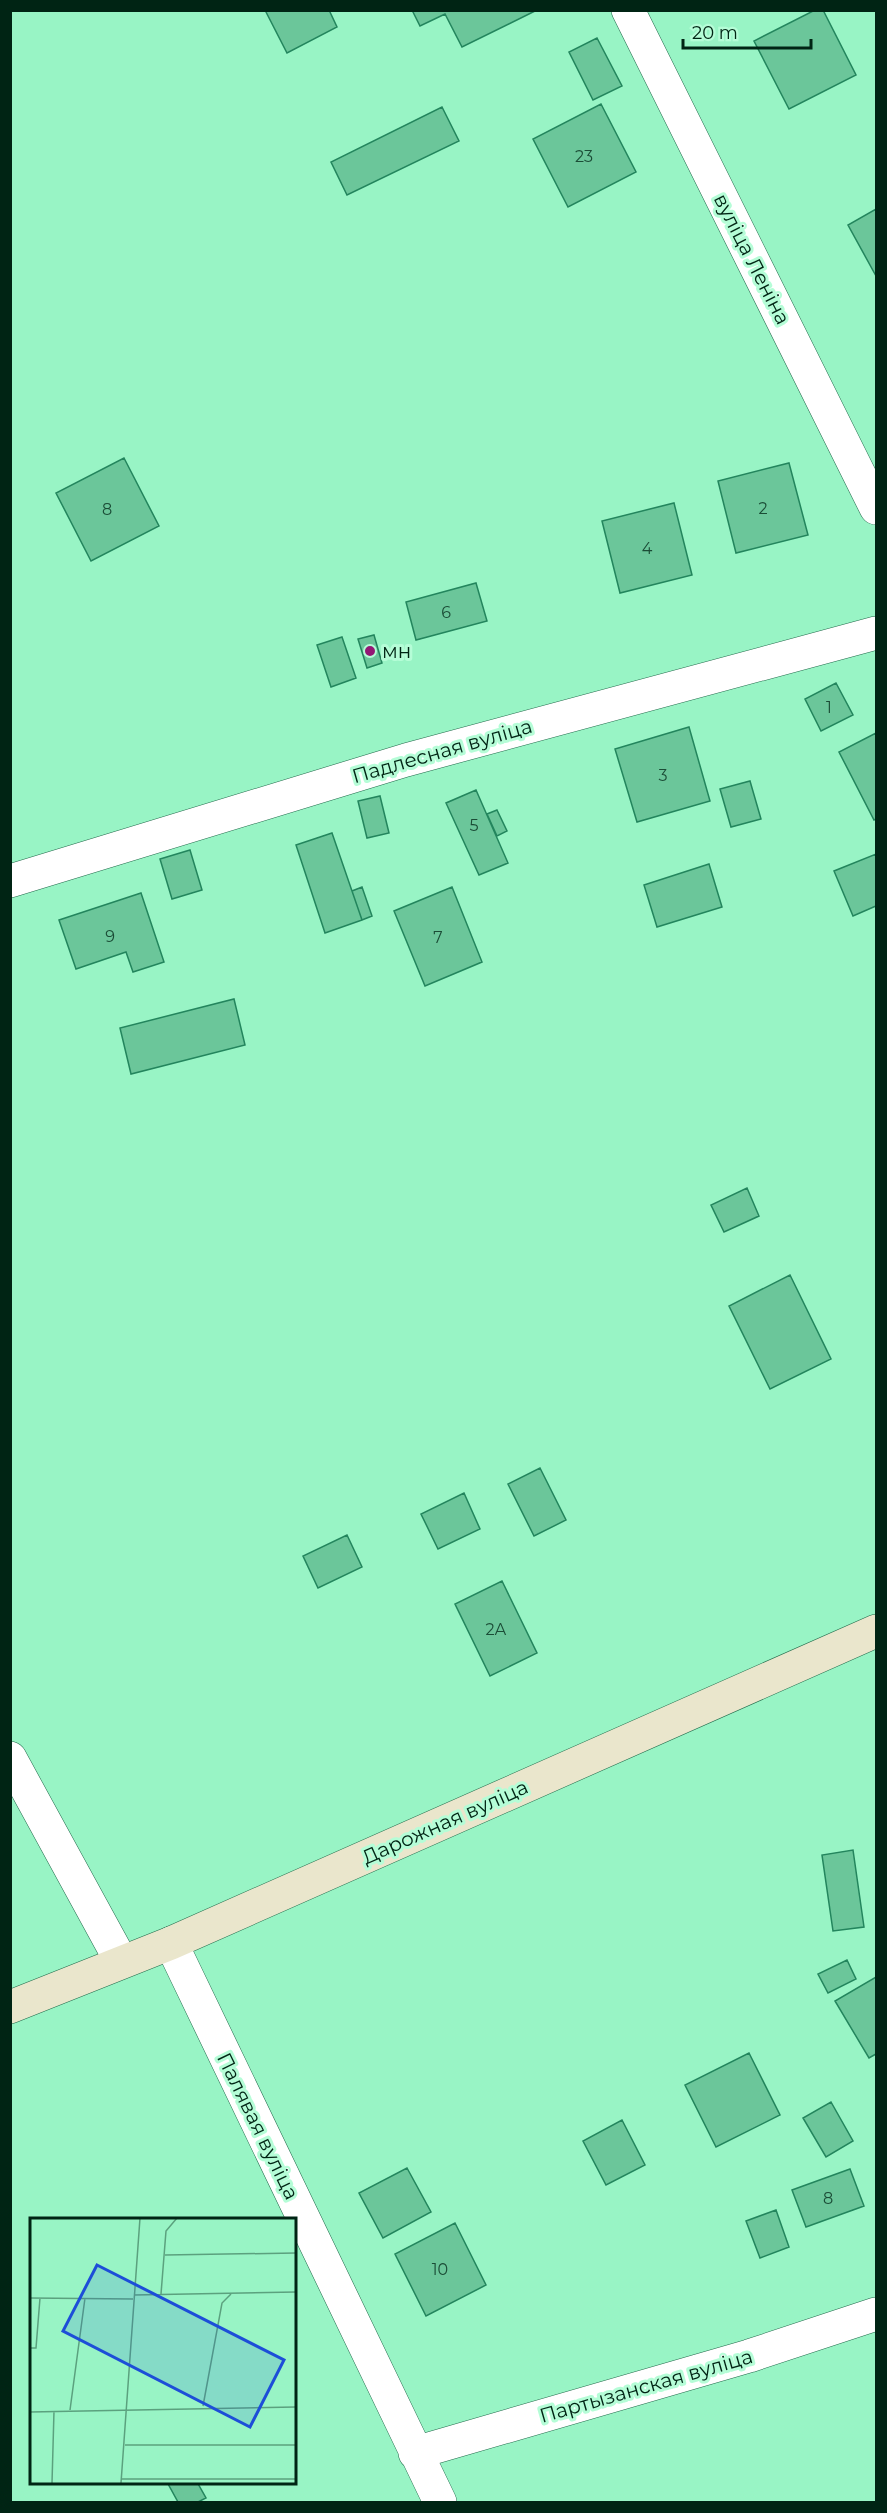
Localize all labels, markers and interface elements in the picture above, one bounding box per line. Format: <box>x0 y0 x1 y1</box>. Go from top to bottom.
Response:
scale bar <box>683 12 810 50</box>
text: 20 m <box>692 22 738 44</box>
house number: 23 <box>575 147 593 166</box>
street label: вуліца Леніна <box>709 190 795 328</box>
house number: 2 <box>758 499 768 518</box>
house number: 8 <box>102 500 112 519</box>
house number: 4 <box>642 539 653 558</box>
house number: 6 <box>441 603 451 622</box>
place label: мн <box>382 639 411 663</box>
marker: мн <box>363 644 377 658</box>
house number: 1 <box>826 698 832 717</box>
street label: Падлесная вуліца <box>349 714 535 788</box>
house number: 3 <box>658 766 668 785</box>
house number: 5 <box>469 816 479 835</box>
house number: 9 <box>105 927 115 946</box>
house number: 7 <box>433 928 443 947</box>
house number: 2А <box>486 1620 507 1639</box>
street label: Дарожная вуліца <box>358 1775 532 1869</box>
street label: Палявая вуліца <box>212 2049 304 2203</box>
house number: 8 <box>823 2189 833 2208</box>
inset map <box>30 2218 296 2483</box>
house number: 10 <box>432 2260 448 2279</box>
street label: Партызанская вуліца <box>537 2344 755 2428</box>

